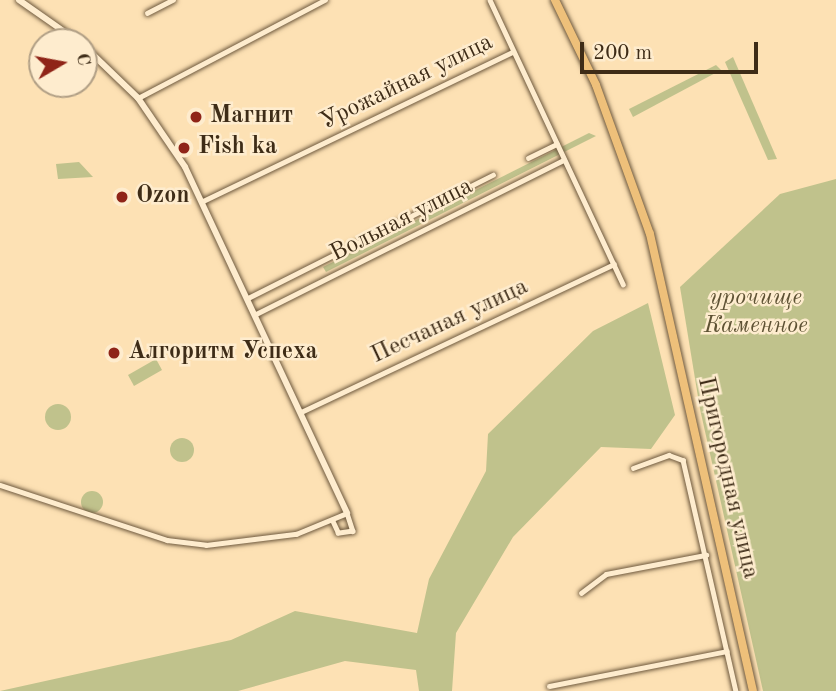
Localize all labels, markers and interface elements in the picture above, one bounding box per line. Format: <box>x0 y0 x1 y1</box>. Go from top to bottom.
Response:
north arrow <box>28 28 98 98</box>
scale bar <box>584 28 762 72</box>
street label: Урожайная улица <box>316 29 498 137</box>
text: 200 m <box>593 43 652 64</box>
text: С <box>72 52 93 67</box>
place label: Магнит <box>210 103 293 131</box>
marker: Магнит <box>188 109 204 125</box>
place label: Fish ka <box>198 134 277 162</box>
marker: Fish ka <box>176 140 192 156</box>
street label: Вольная улица <box>326 173 478 269</box>
place label: Ozon <box>136 183 190 211</box>
marker: Ozon <box>114 189 130 205</box>
street label: Песчаная улица <box>367 273 533 371</box>
park label: урочище Каменное <box>704 285 808 341</box>
place label: Алгоритм Успеха <box>128 339 318 367</box>
marker: Алгоритм Успеха <box>106 345 122 361</box>
street label: Пригородная улица <box>690 374 764 582</box>

